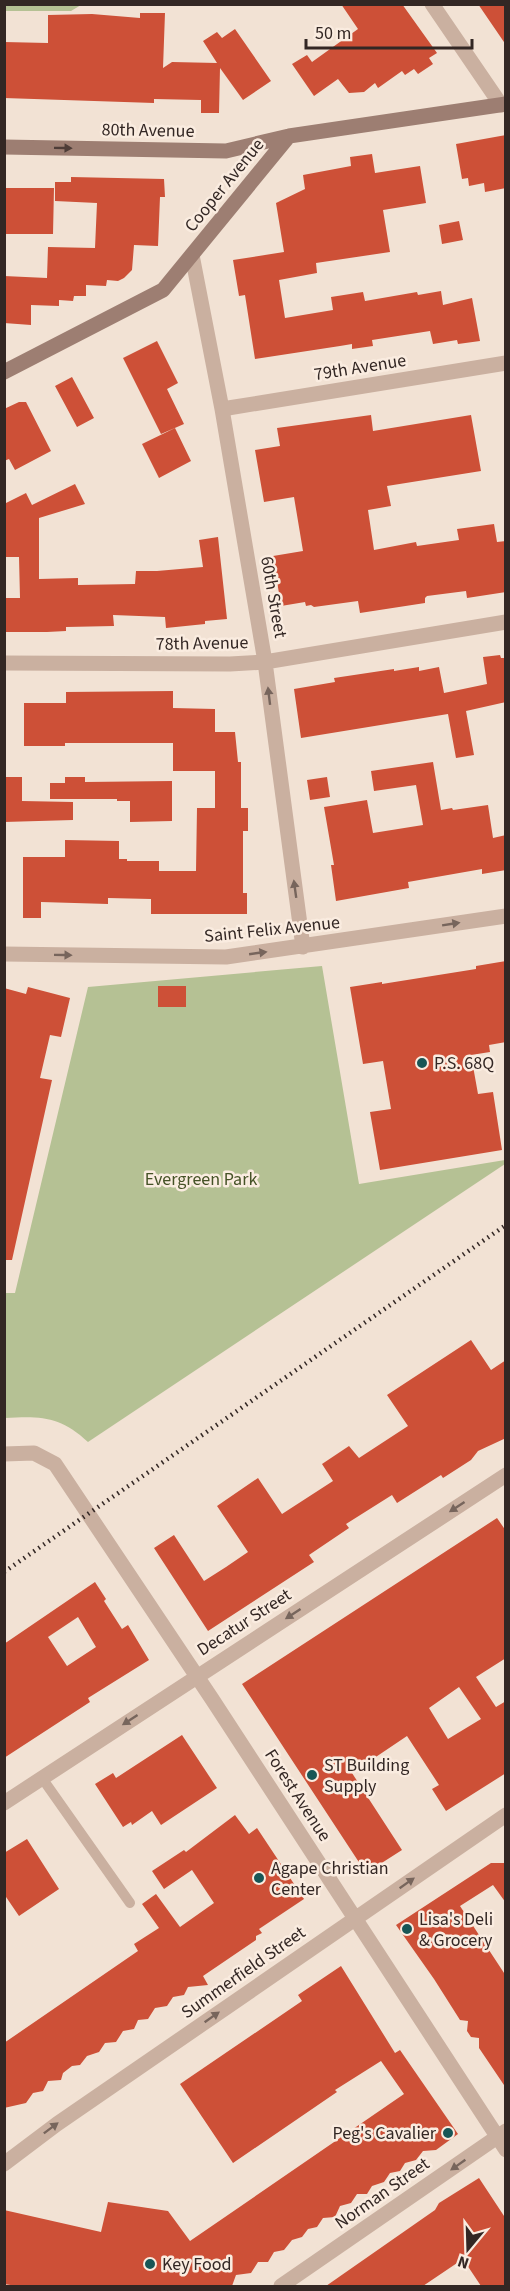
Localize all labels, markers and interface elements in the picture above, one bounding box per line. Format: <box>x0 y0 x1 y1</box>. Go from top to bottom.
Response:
scale bar <box>306 12 472 50</box>
text: 50 m <box>315 21 351 46</box>
street label: 80th Avenue <box>101 117 195 144</box>
street label: Cooper Avenue <box>179 133 270 237</box>
one-way arrow <box>53 143 72 153</box>
street label: 79th Avenue <box>312 348 408 387</box>
street label: 60th Street <box>254 554 293 640</box>
street label: 78th Avenue <box>155 630 249 657</box>
one-way arrow <box>265 686 274 705</box>
one-way arrow <box>290 880 300 899</box>
street label: Saint Felix Avenue <box>203 910 341 949</box>
one-way arrow <box>441 920 460 929</box>
one-way arrow <box>248 948 267 958</box>
one-way arrow <box>53 950 72 960</box>
place label: P.S. 68Q <box>434 1051 494 1076</box>
marker: P.S. 68Q <box>415 1056 429 1070</box>
park label: Evergreen Park <box>145 1167 257 1192</box>
one-way arrow <box>449 1501 465 1513</box>
street label: Decatur Street <box>192 1583 296 1662</box>
one-way arrow <box>285 1608 302 1619</box>
one-way arrow <box>122 1715 138 1726</box>
street label: Forest Avenue <box>258 1744 337 1846</box>
place label: ST Building Supply <box>324 1753 409 1799</box>
marker: ST Building Supply <box>305 1768 319 1782</box>
place label: Agape Christian Center <box>271 1856 389 1902</box>
marker: Agape Christian Center <box>252 1871 266 1885</box>
one-way arrow <box>398 1877 414 1889</box>
place label: Lisa's Deli & Grocery <box>419 1907 493 1953</box>
street label: Summerfield Street <box>176 1920 310 2025</box>
marker: Lisa's Deli & Grocery <box>400 1922 414 1936</box>
one-way arrow <box>203 2011 219 2023</box>
place label: Peg's Cavalier <box>332 2121 437 2146</box>
one-way arrow <box>44 2123 59 2135</box>
marker: Peg's Cavalier <box>441 2126 455 2140</box>
street label: Norman Street <box>330 2152 435 2235</box>
one-way arrow <box>450 2159 466 2171</box>
north arrow <box>438 2219 498 2279</box>
text: N <box>455 2250 472 2274</box>
place label: Key Food <box>162 2252 231 2277</box>
marker: Key Food <box>143 2257 157 2271</box>

